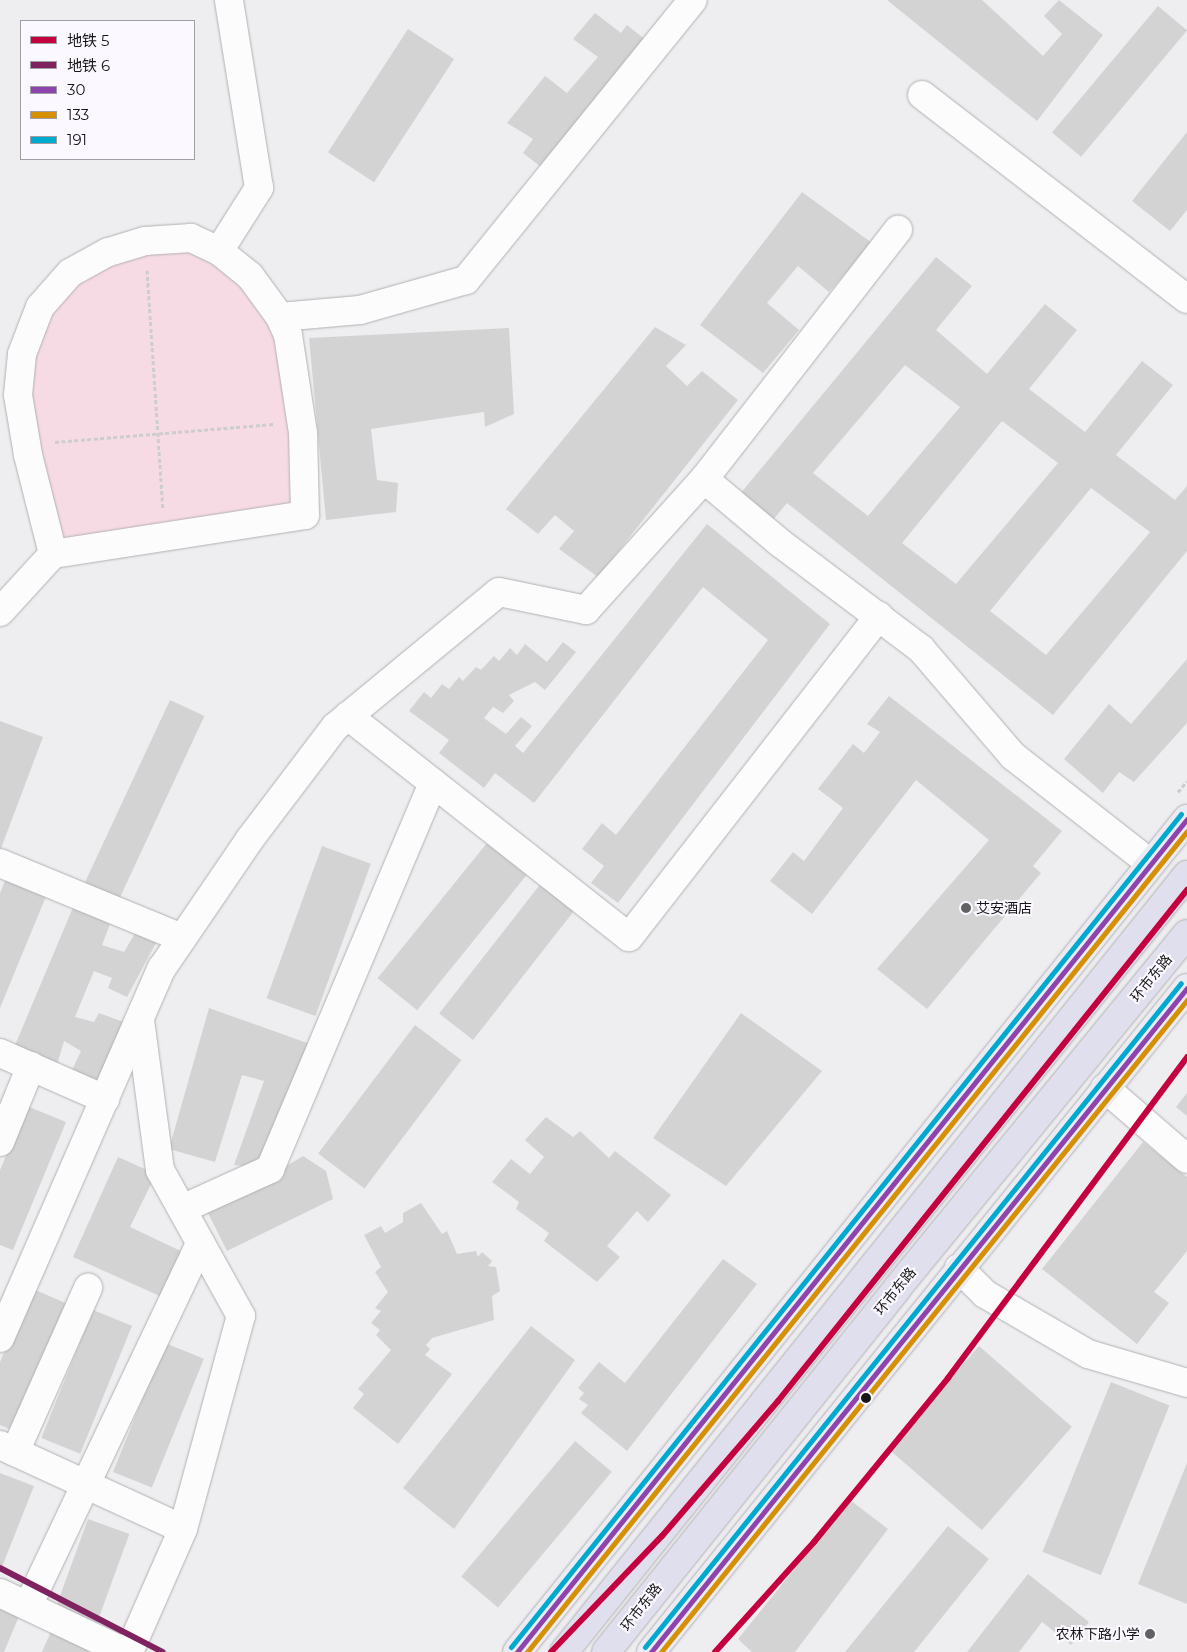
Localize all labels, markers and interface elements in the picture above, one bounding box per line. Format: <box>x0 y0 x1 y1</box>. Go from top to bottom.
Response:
legend <box>20 20 195 160</box>
text: 地铁 5 <box>67 31 109 50</box>
text: 地铁 6 <box>67 56 110 75</box>
text: 30 <box>67 80 85 99</box>
text: 133 <box>67 105 89 124</box>
text: 191 <box>67 130 87 149</box>
place label: 艾安酒店 <box>976 900 1032 916</box>
marker: 艾安酒店 <box>960 902 972 914</box>
street label: 环市东路 <box>1127 951 1175 1005</box>
street label: 环市东路 <box>871 1264 919 1318</box>
unlabelled marker <box>861 1393 871 1403</box>
street label: 环市东路 <box>617 1580 665 1634</box>
place label: 农林下路小学 <box>1056 1626 1140 1642</box>
marker: 农林下路小学 <box>1144 1628 1156 1640</box>

